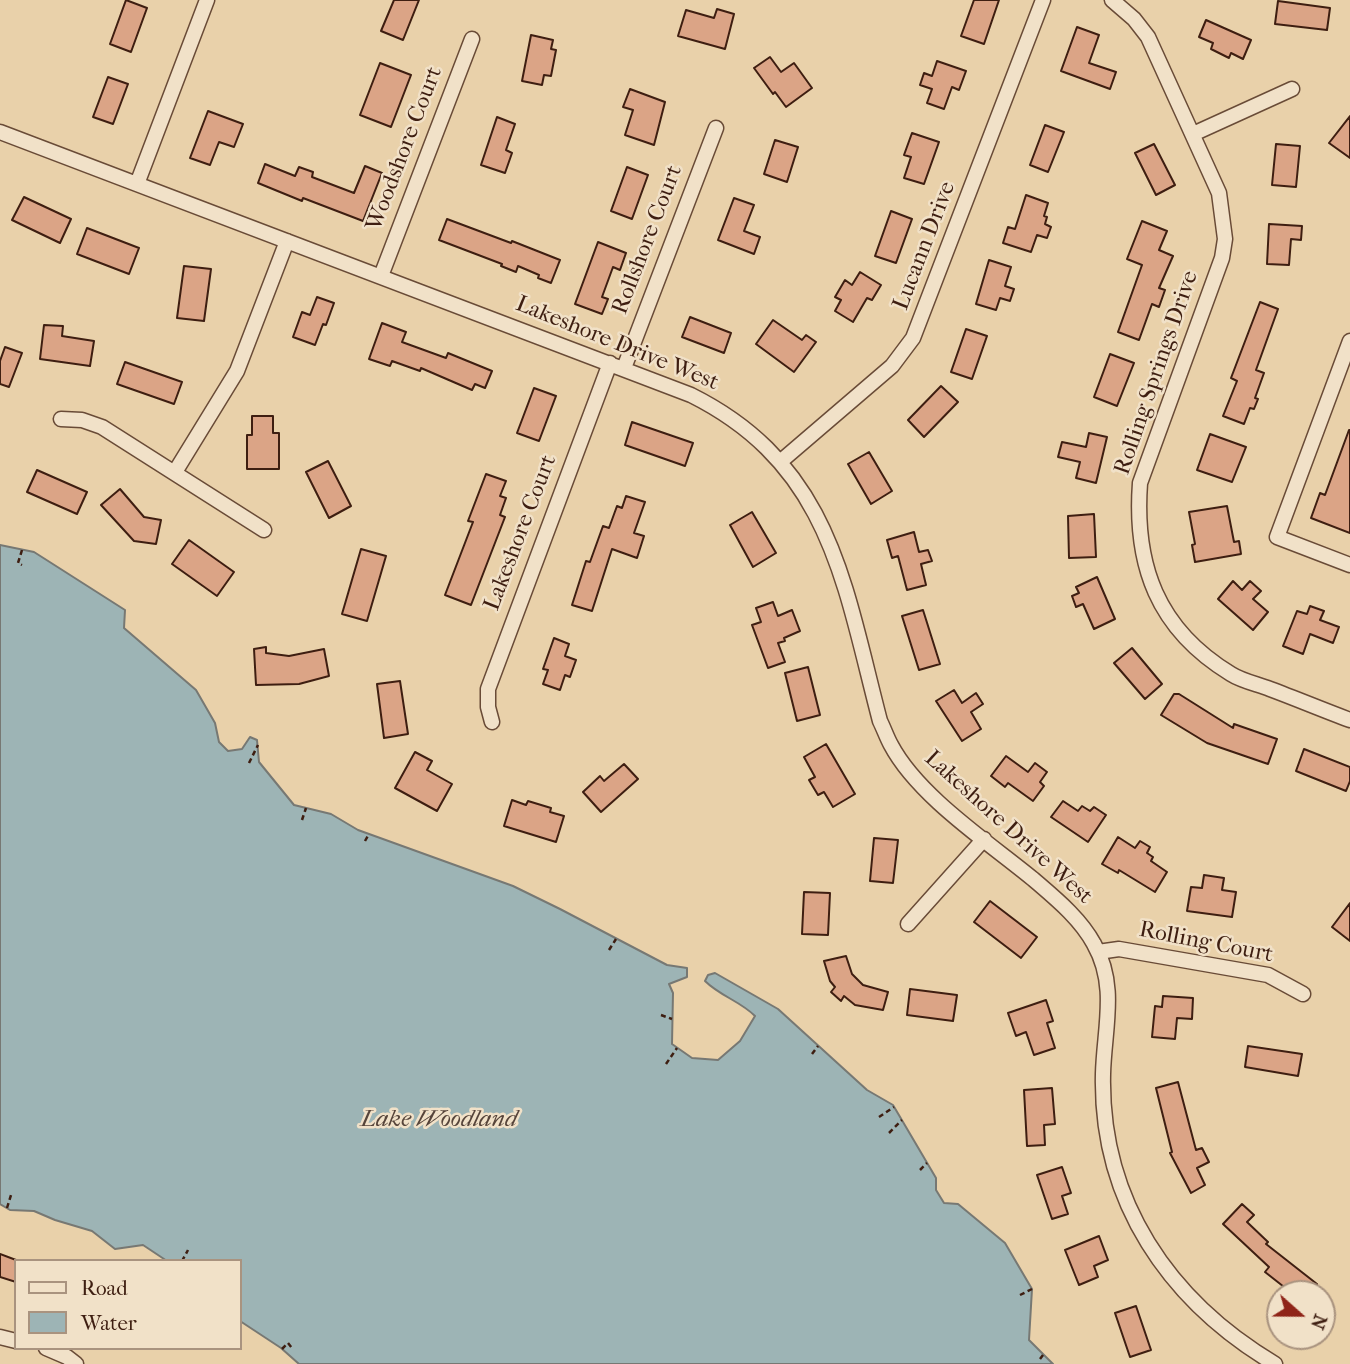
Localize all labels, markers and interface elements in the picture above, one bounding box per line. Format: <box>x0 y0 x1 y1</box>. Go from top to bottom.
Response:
street label: Woodshore Court <box>361 63 449 235</box>
street label: Rollshore Court <box>607 162 689 318</box>
street label: Lucann Drive <box>888 178 962 314</box>
street label: Rolling Springs Drive <box>1109 267 1205 479</box>
street label: Lakeshore Drive West <box>512 291 722 397</box>
street label: Lakeshore Court <box>479 451 563 615</box>
street label: Lakeshore Drive West <box>918 745 1098 911</box>
street label: Rolling Court <box>1137 916 1275 970</box>
water label: Lake Woodland <box>361 1106 517 1134</box>
legend <box>14 1259 242 1350</box>
text: Road <box>81 1276 128 1300</box>
north arrow <box>1266 1280 1336 1350</box>
text: Water <box>81 1311 137 1335</box>
text: N <box>1306 1311 1332 1332</box>

